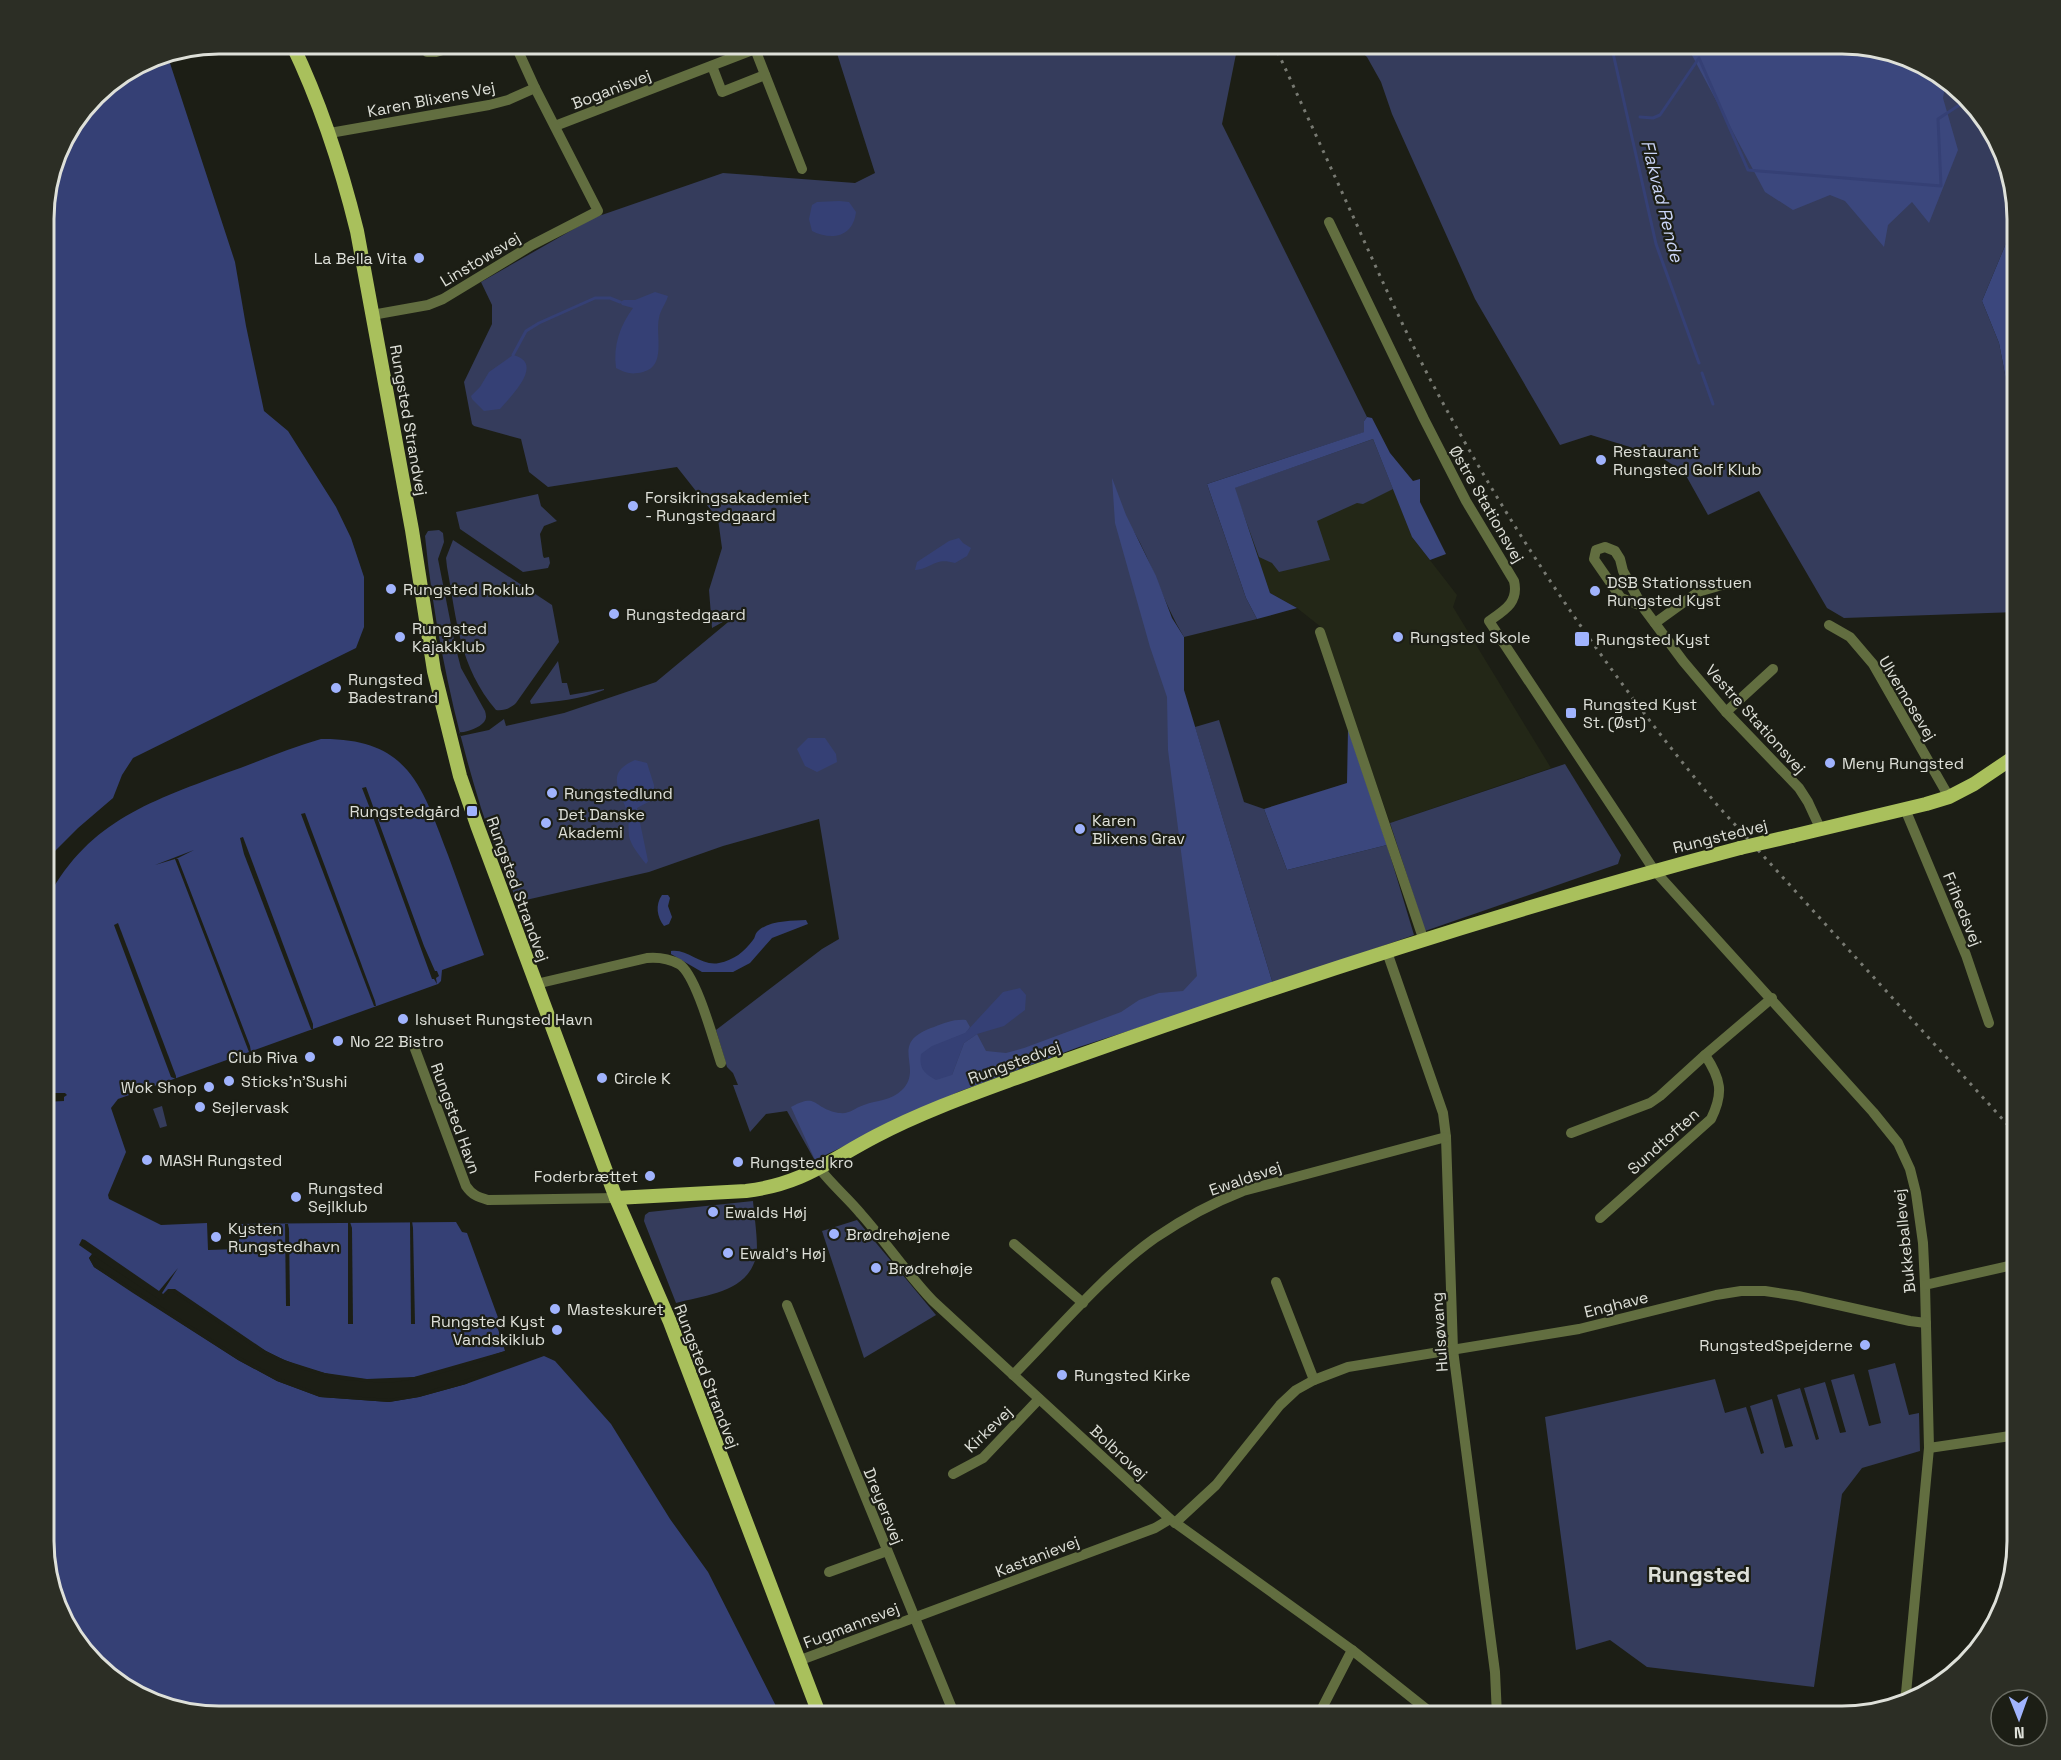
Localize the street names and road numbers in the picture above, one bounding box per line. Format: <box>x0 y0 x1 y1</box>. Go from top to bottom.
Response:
street label: Boganisvej <box>568 65 654 114</box>
street label: Karen Blixens Vej <box>365 77 497 122</box>
street label: Linstowsvej <box>436 227 524 292</box>
street label: Rungsted Strandvej <box>385 343 432 497</box>
street label: Østre Stationsvej <box>1444 442 1529 567</box>
street label: Ulvemosevej <box>1874 652 1941 745</box>
street label: Vestre Stationsvej <box>1701 660 1810 779</box>
street label: Rungsted Strandvej <box>481 814 554 965</box>
street label: Rungstedvej <box>1671 815 1770 858</box>
street label: Frihedsvej <box>1938 869 1987 949</box>
street label: Rungstedvej <box>965 1036 1063 1089</box>
street label: Rungsted Havn <box>426 1060 485 1177</box>
street label: Sundtoften <box>1623 1104 1704 1179</box>
street label: Ewaldsvej <box>1206 1156 1284 1201</box>
street label: Bukkeballevej <box>1889 1188 1920 1294</box>
street label: Enghave <box>1582 1286 1650 1323</box>
street label: Hulsøvang <box>1426 1291 1453 1373</box>
street label: Rungsted Strandvej <box>669 1301 744 1451</box>
street label: Kirkevej <box>960 1401 1017 1457</box>
street label: Bolbrovej <box>1085 1420 1152 1485</box>
street label: Dreyersvej <box>859 1465 908 1548</box>
street label: Kastanievej <box>992 1531 1082 1582</box>
street label: Fugmannsvej <box>800 1598 902 1653</box>

